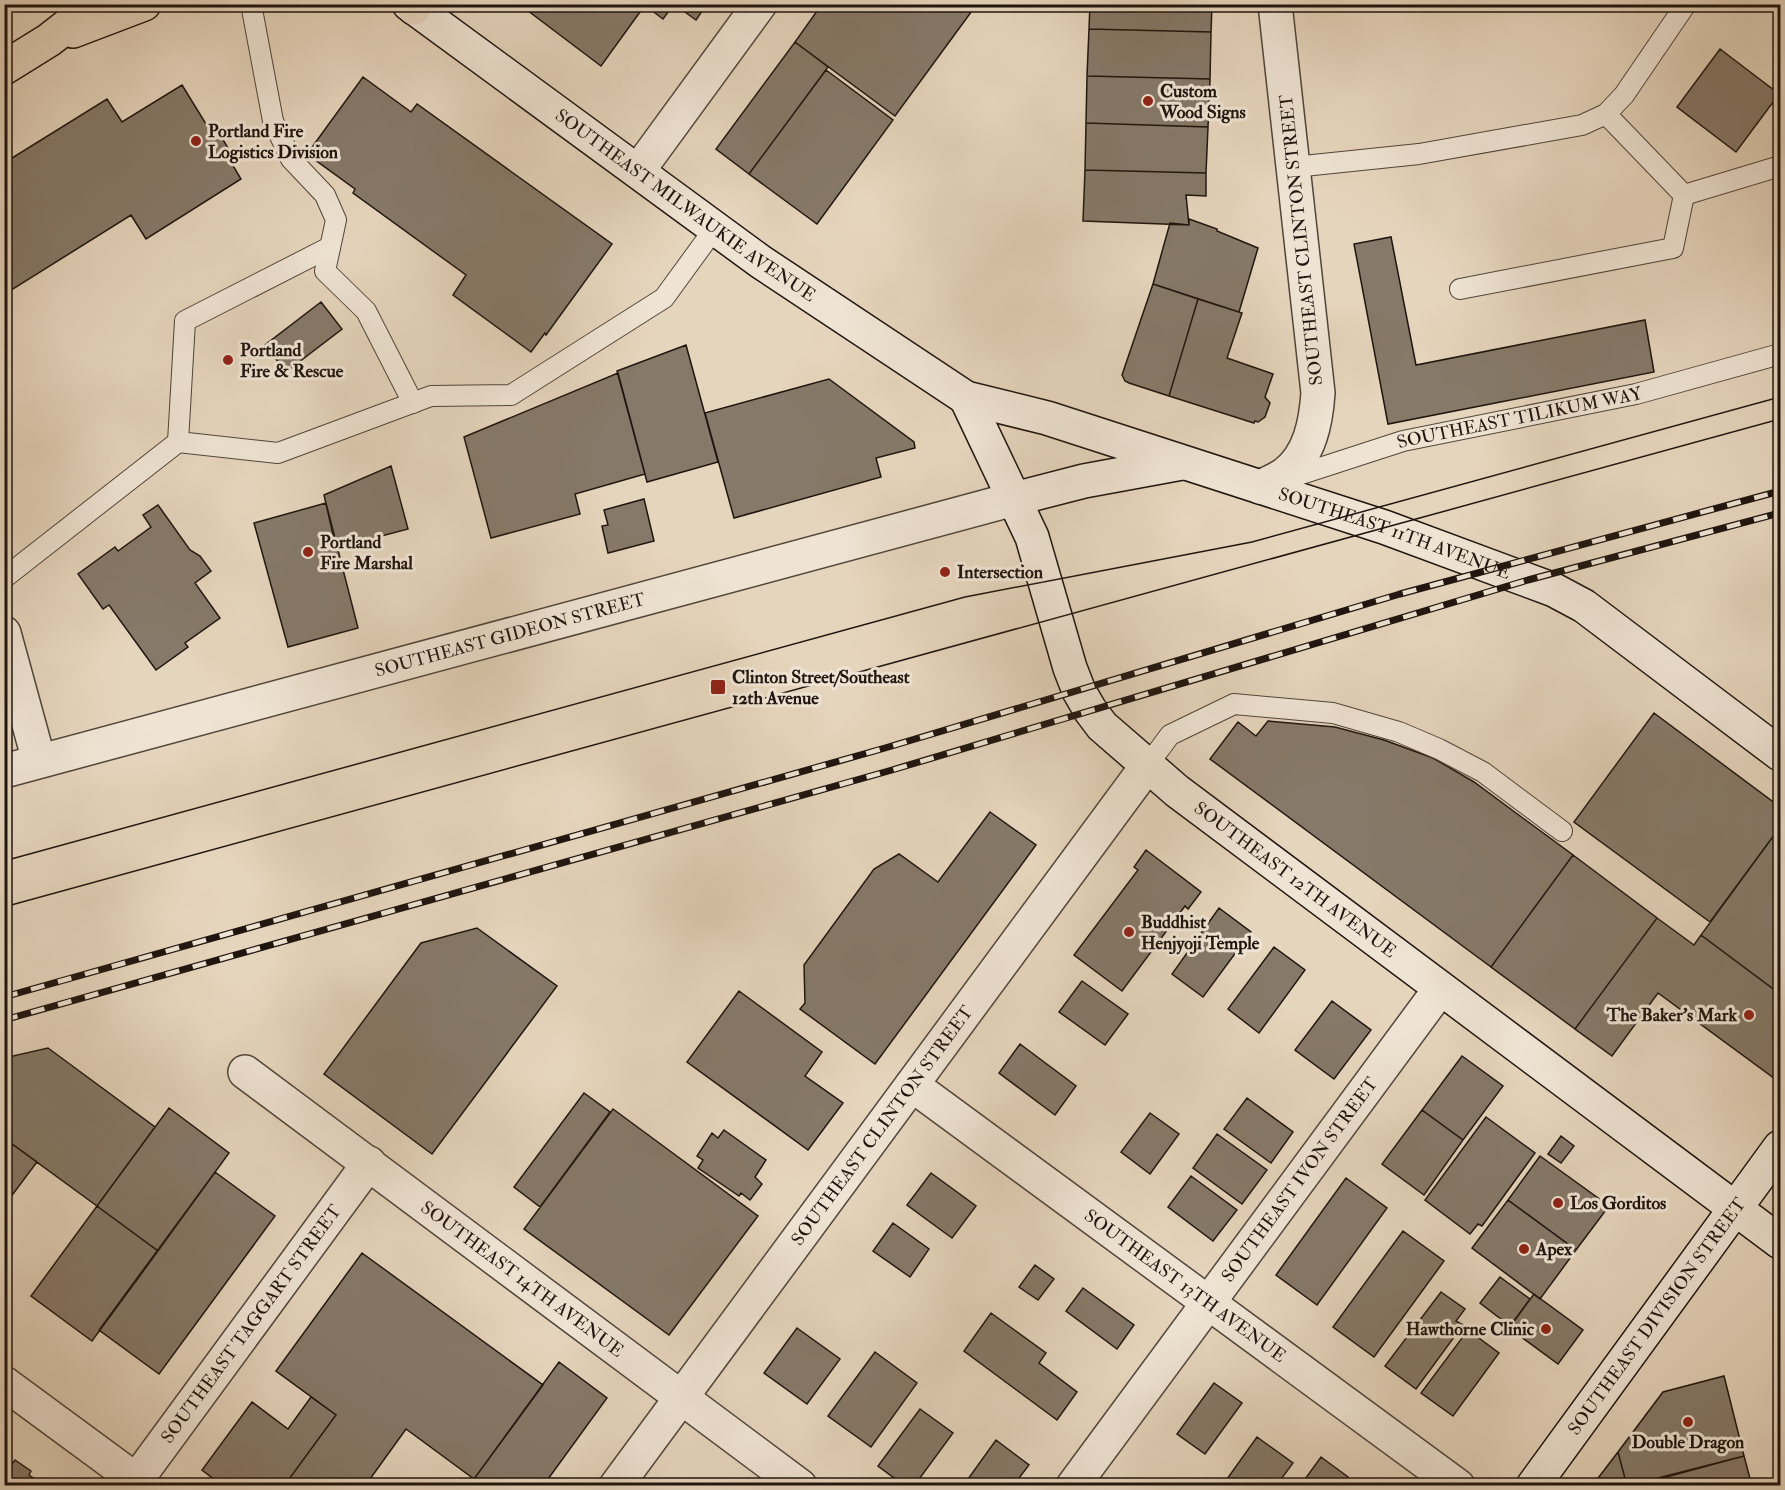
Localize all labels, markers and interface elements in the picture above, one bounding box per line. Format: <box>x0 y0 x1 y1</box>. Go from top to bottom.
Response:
place label: Custom Wood Signs <box>1159 80 1246 124</box>
street label: SOUTHEAST CLINTON STREET <box>1275 93 1328 386</box>
marker: Custom Wood Signs <box>1141 94 1155 108</box>
street label: SOUTHEAST MILWAUKIE AVENUE <box>550 104 820 307</box>
place label: Portland Fire Logistics Division <box>208 120 339 164</box>
marker: Portland Fire Logistics Division <box>189 134 203 148</box>
place label: Portland Fire & Rescue <box>240 339 344 383</box>
marker: Portland Fire & Rescue <box>221 353 235 367</box>
street label: SOUTHEAST TILIKUM WAY <box>1394 382 1646 454</box>
street label: SOUTHEAST 11TH AVENUE <box>1275 483 1514 585</box>
place label: Portland Fire Marshal <box>320 531 413 575</box>
marker: Portland Fire Marshal <box>301 545 315 559</box>
place label: Intersection <box>957 561 1044 584</box>
marker: Intersection <box>938 565 952 579</box>
street label: SOUTHEAST GIDEON STREET <box>372 588 648 683</box>
place label: Clinton Street/Southeast 12th Avenue <box>732 666 910 710</box>
marker: Clinton Street/Southeast 12th Avenue <box>709 678 727 696</box>
street label: SOUTHEAST 12TH AVENUE <box>1189 797 1401 963</box>
place label: Buddhist Henjyoji Temple <box>1141 911 1260 955</box>
marker: Buddhist Henjyoji Temple <box>1122 925 1136 939</box>
street label: SOUTHEAST CLINTON STREET <box>786 1001 979 1250</box>
place label: The Baker's Mark <box>1606 1004 1737 1027</box>
marker: The Baker's Mark <box>1742 1008 1756 1022</box>
street label: SOUTHEAST IVON STREET <box>1217 1072 1383 1287</box>
place label: Los Gorditos <box>1570 1192 1666 1215</box>
street label: SOUTHEAST DIVISION STREET <box>1563 1193 1752 1440</box>
street label: SOUTHEAST 14TH AVENUE <box>416 1196 628 1363</box>
marker: Los Gorditos <box>1551 1196 1565 1210</box>
street label: SOUTHEAST TAGGART STREET <box>156 1200 347 1448</box>
street label: SOUTHEAST 13TH AVENUE <box>1079 1204 1290 1368</box>
place label: Apex <box>1535 1238 1573 1261</box>
marker: Apex <box>1517 1242 1531 1256</box>
place label: Hawthorne Clinic <box>1406 1318 1535 1341</box>
marker: Hawthorne Clinic <box>1539 1322 1553 1336</box>
marker: Double Dragon <box>1681 1415 1695 1429</box>
place label: Double Dragon <box>1632 1431 1745 1454</box>

